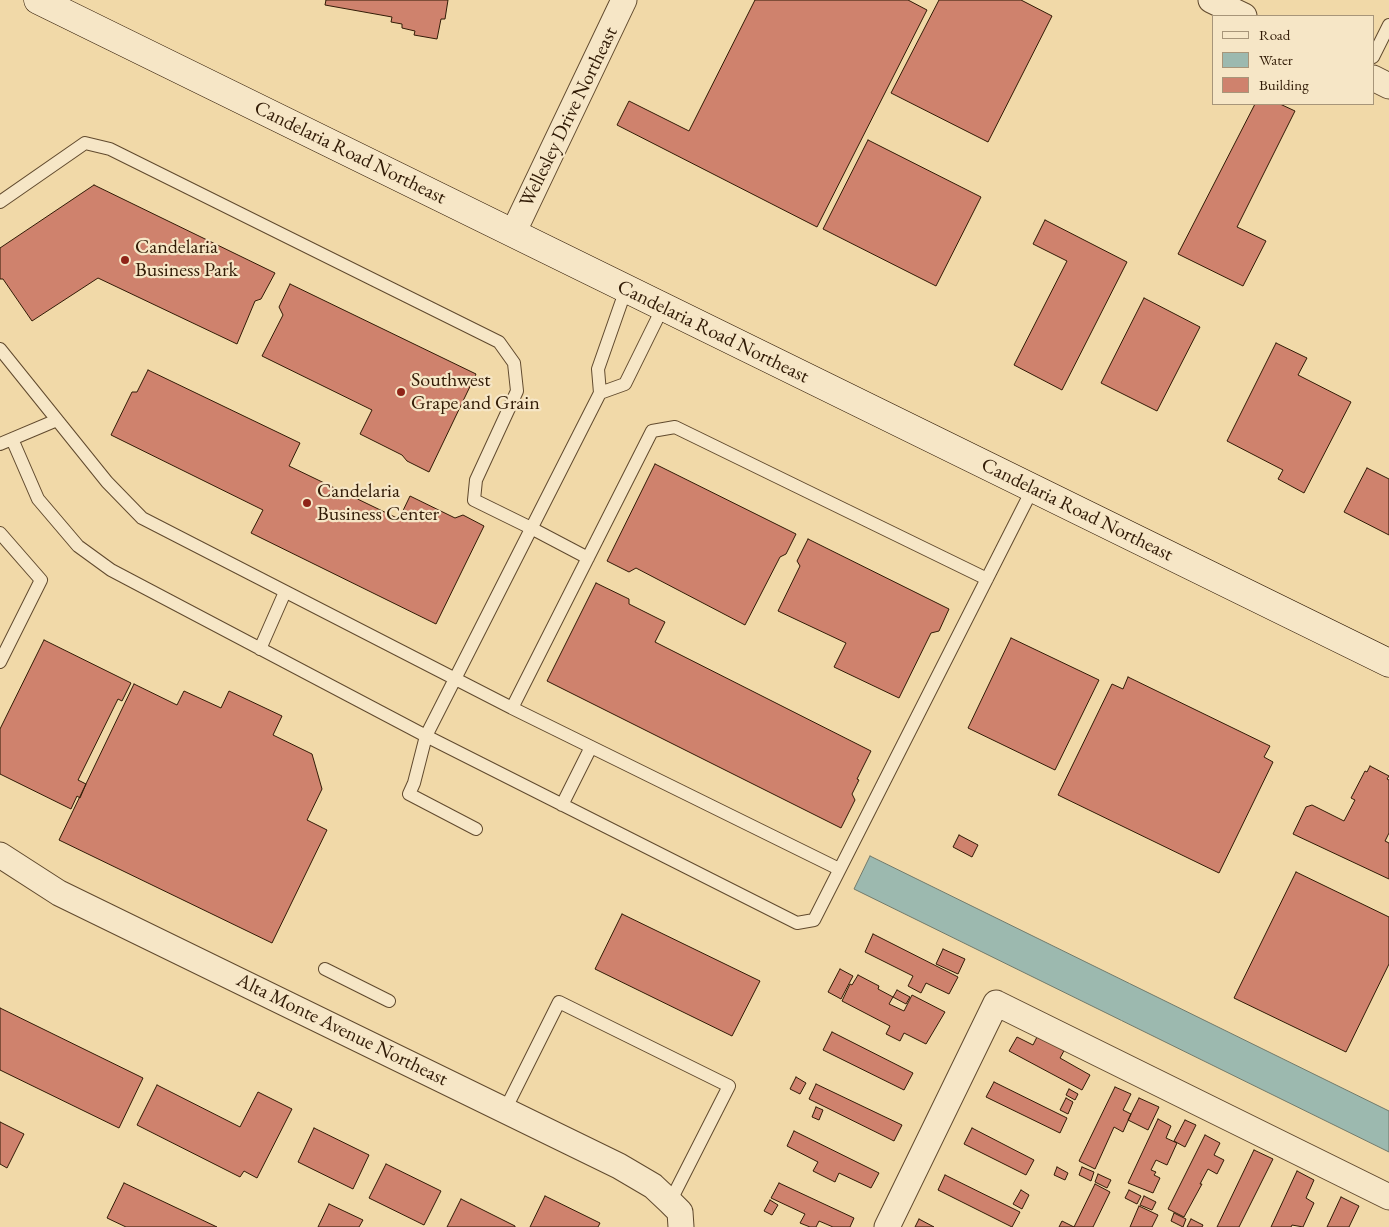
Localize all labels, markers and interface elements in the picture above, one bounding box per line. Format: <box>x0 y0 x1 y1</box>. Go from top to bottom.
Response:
legend <box>1212 15 1374 105</box>
street label: Wellesley Drive Northeast <box>515 23 623 211</box>
text: Road <box>1259 25 1290 44</box>
text: Water <box>1259 50 1293 69</box>
text: Building <box>1259 75 1309 94</box>
street label: Candelaria Road Northeast <box>250 96 450 210</box>
place label: Candelaria Business Park <box>135 236 238 283</box>
marker: Candelaria Business Park <box>119 254 131 266</box>
street label: Candelaria Road Northeast <box>613 275 813 389</box>
place label: Southwest Grape and Grain <box>411 369 540 416</box>
marker: Southwest Grape and Grain <box>395 386 407 398</box>
street label: Candelaria Road Northeast <box>977 453 1177 567</box>
place label: Candelaria Business Center <box>317 480 439 527</box>
marker: Candelaria Business Center <box>301 497 313 509</box>
street label: Alta Monte Avenue Northeast <box>232 968 452 1092</box>

